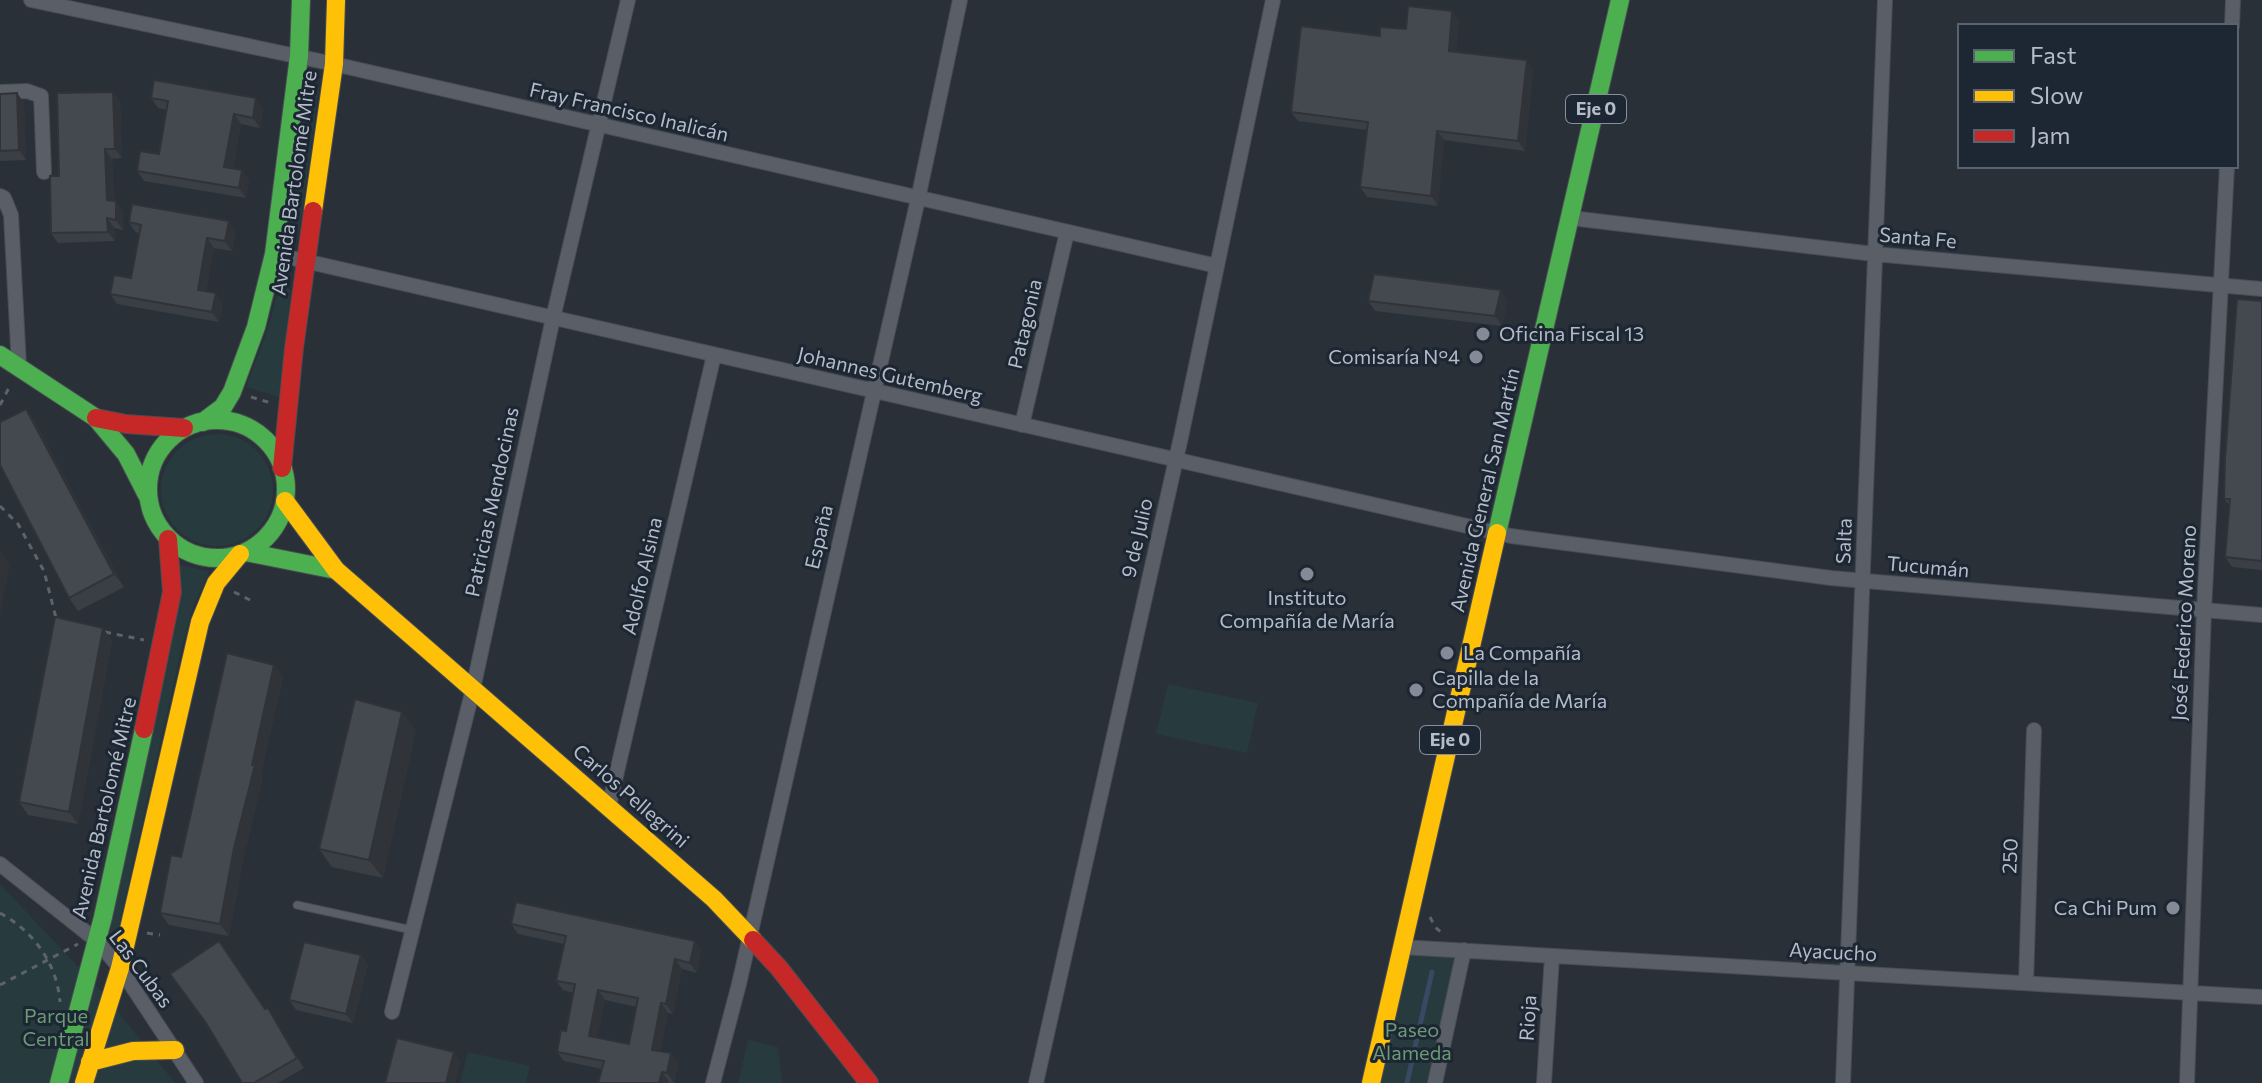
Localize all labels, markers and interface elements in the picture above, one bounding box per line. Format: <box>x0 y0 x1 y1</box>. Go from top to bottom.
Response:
legend <box>1958 24 2238 168</box>
text: Fast <box>2030 40 2077 69</box>
street label: Avenida Bartolomé Mitre <box>265 69 321 297</box>
street label: Fray Francisco Inalicán <box>527 76 731 146</box>
text: Slow <box>2030 80 2083 109</box>
road number: Eje 0 <box>1566 95 1626 123</box>
text: Jam <box>2030 120 2070 149</box>
street label: Santa Fe <box>1878 222 1958 252</box>
street label: Patagonia <box>1002 277 1046 371</box>
place label: Oficina Fiscal 13 <box>1499 321 1644 345</box>
marker: Oficina Fiscal 13 <box>1474 325 1492 343</box>
street label: Johannes Gutemberg <box>795 341 985 407</box>
place label: Comisaría N°4 <box>1328 344 1460 368</box>
marker: Comisaría N°4 <box>1467 348 1485 366</box>
street label: Avenida General San Martín <box>1444 365 1524 614</box>
street label: Patricias Mendocinas <box>459 405 523 599</box>
street label: 9 de Julio <box>1115 496 1157 580</box>
street label: España <box>799 502 837 571</box>
street label: Adolfo Alsina <box>616 515 666 637</box>
street label: Salta <box>1830 518 1856 564</box>
street label: José Federico Moreno <box>2166 524 2200 722</box>
street label: Tucumán <box>1886 550 1970 582</box>
marker: Instituto Compañía de María <box>1298 565 1316 583</box>
place label: Instituto Compañía de María <box>1219 585 1395 632</box>
place label: La Compañía <box>1463 640 1581 664</box>
marker: La Compañía <box>1438 644 1456 662</box>
place label: Capilla de la Compañía de María <box>1432 665 1607 712</box>
marker: Capilla de la Compañía de María <box>1407 681 1425 699</box>
street label: Avenida Bartolomé Mitre <box>66 695 140 921</box>
road number: Eje 0 <box>1420 726 1480 754</box>
street label: Carlos Pellegrini <box>569 738 695 852</box>
street label: 250 <box>1996 838 2022 874</box>
place label: Ca Chi Pum <box>2054 895 2157 919</box>
marker: Ca Chi Pum <box>2164 899 2182 917</box>
street label: Las Cubas <box>105 925 179 1012</box>
street label: Ayacucho <box>1788 937 1878 965</box>
street label: Rioja <box>1513 994 1541 1042</box>
park label: Parque Central <box>22 1003 90 1050</box>
park label: Paseo Alameda <box>1372 1017 1452 1064</box>

